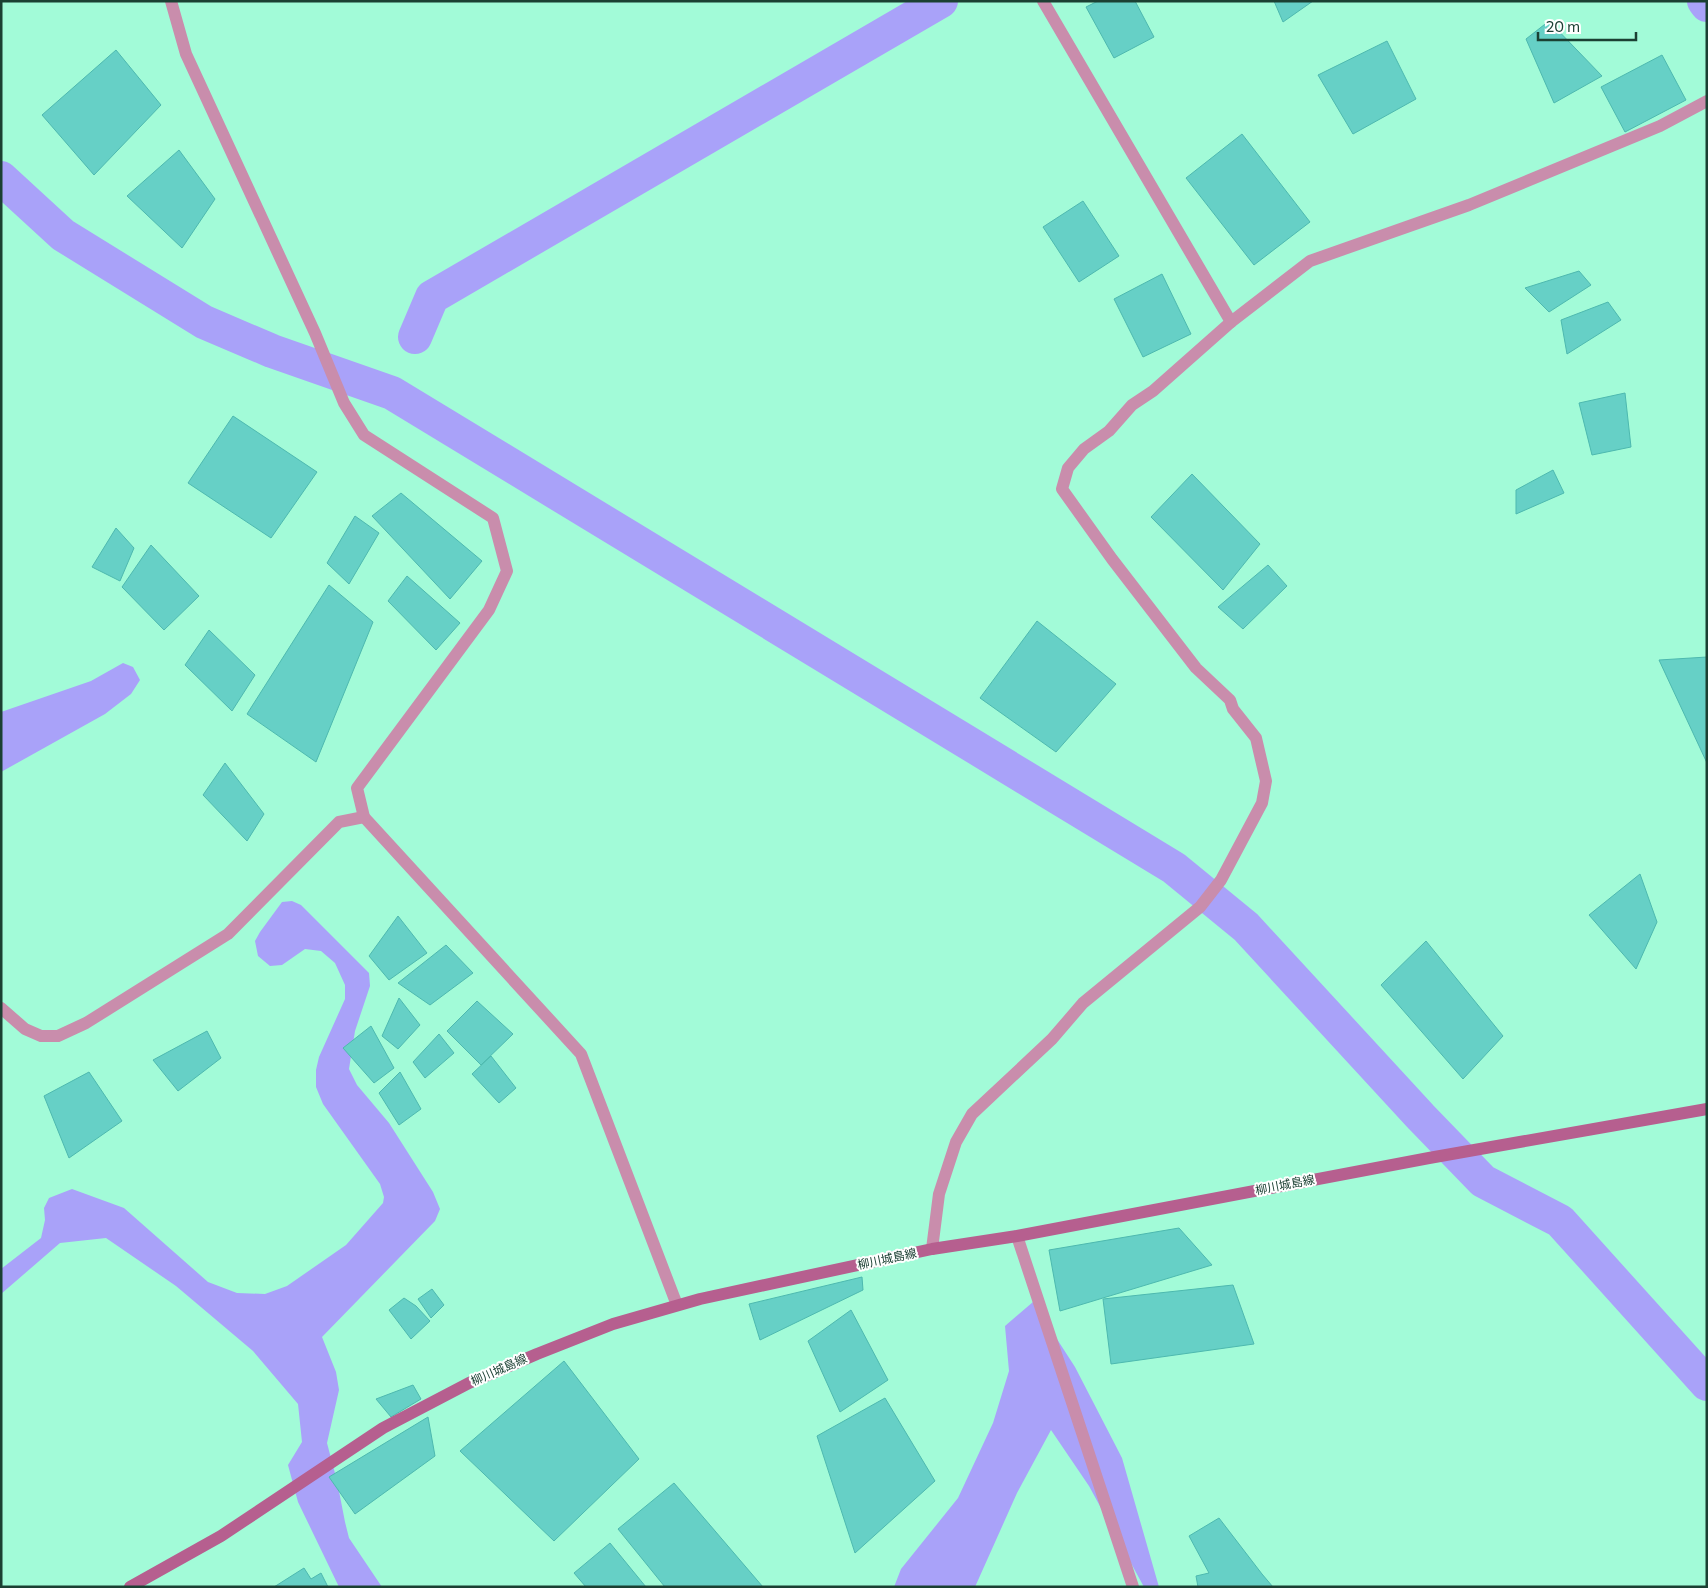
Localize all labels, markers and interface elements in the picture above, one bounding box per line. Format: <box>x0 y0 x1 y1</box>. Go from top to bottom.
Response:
scale bar <box>1538 10 1636 42</box>
text: 20 m <box>1546 17 1580 35</box>
street label: 柳川城島線 <box>1254 1171 1316 1197</box>
street label: 柳川城島線 <box>856 1245 918 1271</box>
street label: 柳川城島線 <box>468 1350 529 1388</box>

